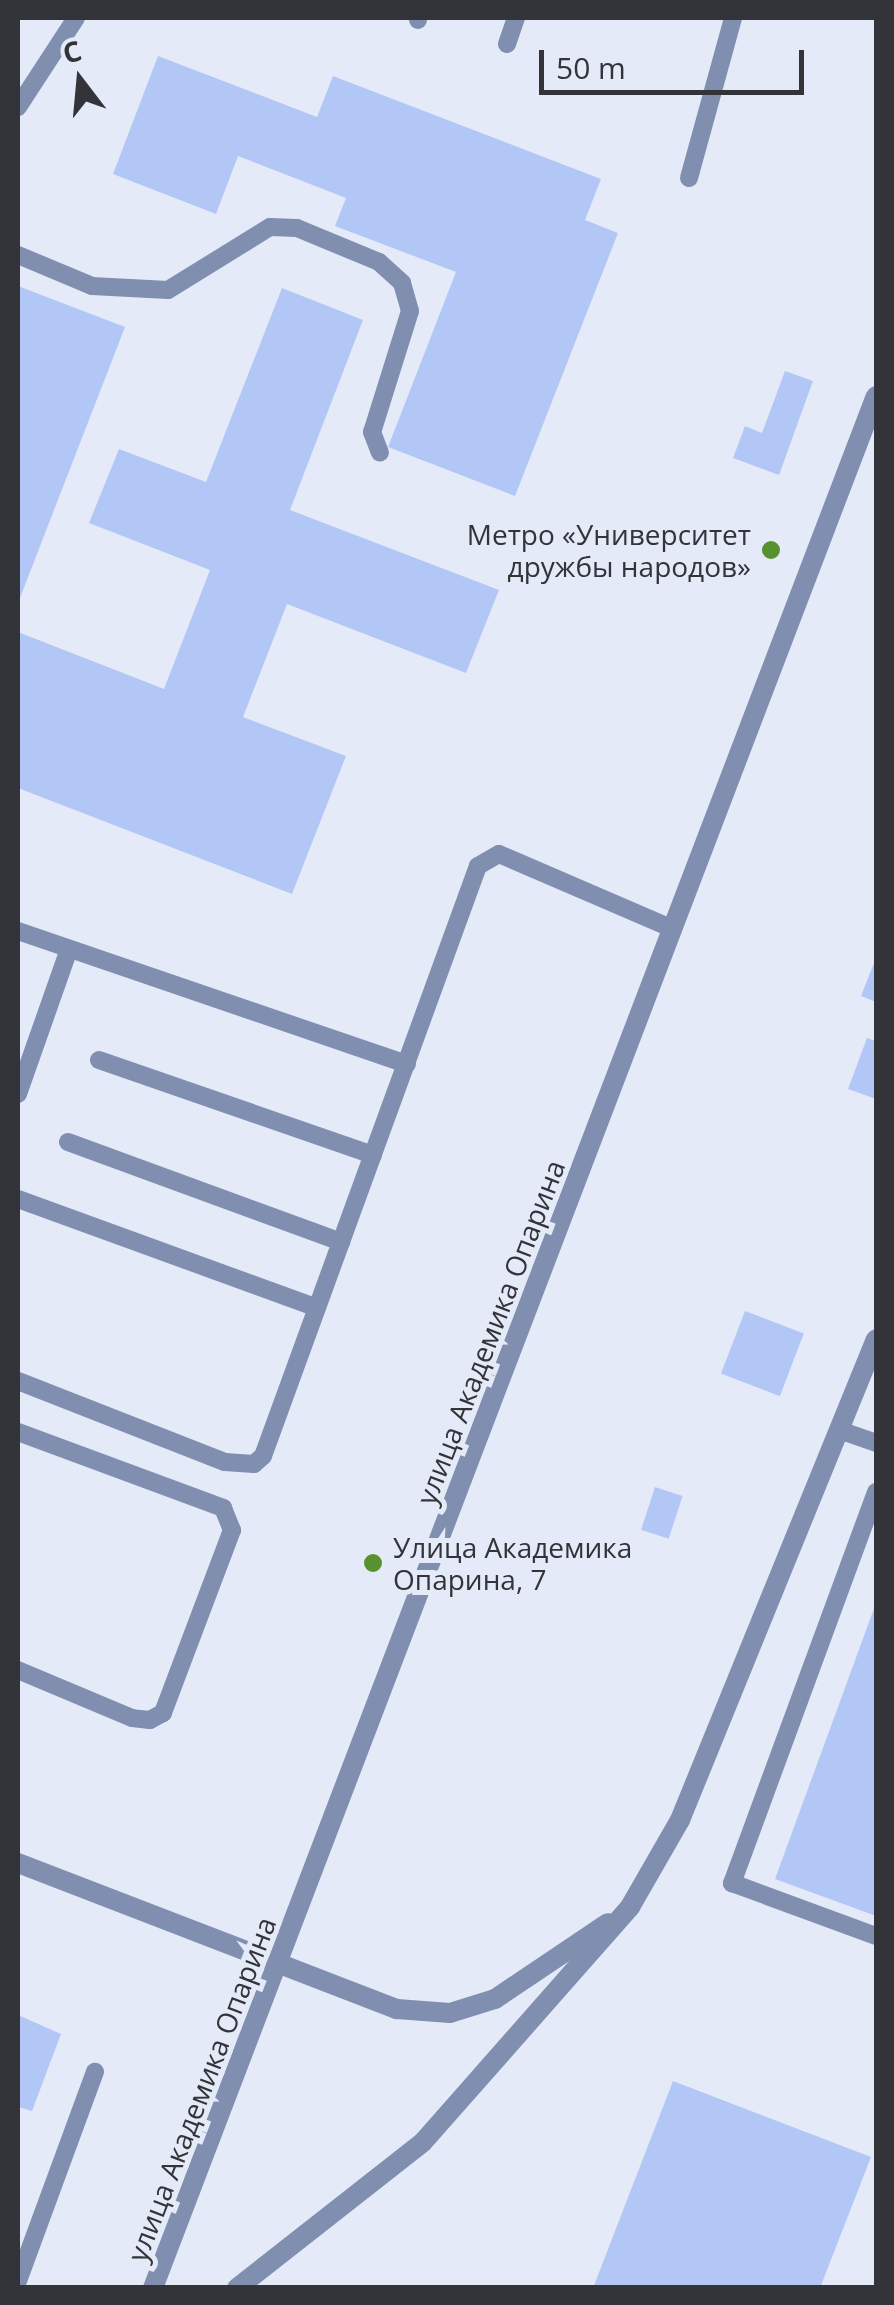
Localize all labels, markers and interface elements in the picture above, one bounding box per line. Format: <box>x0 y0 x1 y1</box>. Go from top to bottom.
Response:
north arrow <box>30 30 130 130</box>
text: С <box>58 30 86 72</box>
scale bar <box>544 30 809 92</box>
text: 50 m <box>556 47 626 88</box>
place label: Метро «Университет дружбы народов» <box>467 517 751 583</box>
marker: Метро «Университет дружбы народов» <box>760 539 782 561</box>
street label: улица Академика Опарина <box>409 1155 571 1509</box>
place label: Улица Академика Опарина, 7 <box>393 1530 632 1596</box>
marker: Улица Академика Опарина, 7 <box>362 1552 384 1574</box>
street label: улица Академика Опарина <box>120 1912 282 2266</box>

